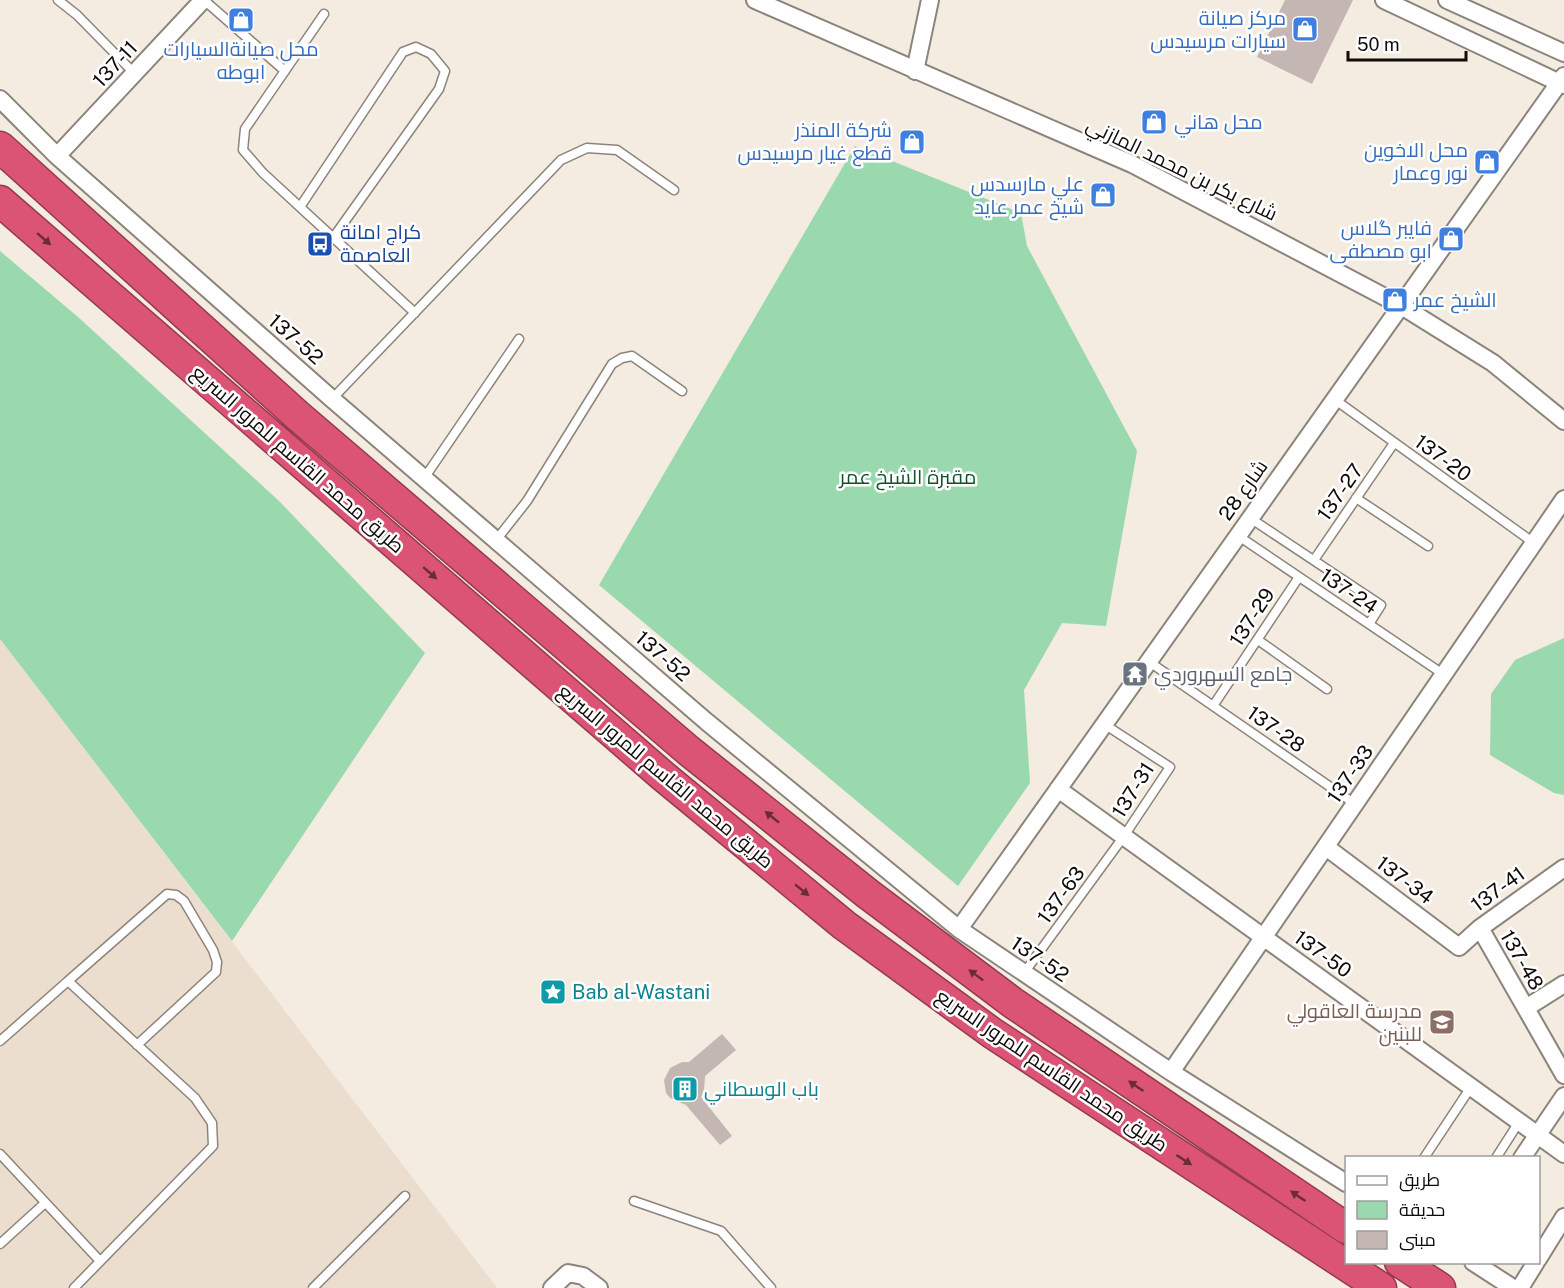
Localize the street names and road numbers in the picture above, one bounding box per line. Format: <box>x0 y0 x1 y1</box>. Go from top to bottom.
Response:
street label: 137-11 <box>88 36 142 92</box>
street label: شارع بكر بن محمد المازني <box>1081 112 1281 229</box>
street label: 137-52 <box>264 309 328 369</box>
street label: طريق محمد القاسم للمرور السريع <box>185 360 409 559</box>
street label: 137-20 <box>1410 429 1476 487</box>
street label: شارع 28 <box>1214 455 1274 526</box>
street label: 137-27 <box>1312 459 1368 525</box>
street label: 137-24 <box>1316 563 1382 619</box>
street label: 137-29 <box>1224 583 1280 651</box>
street label: 137-52 <box>631 626 695 686</box>
street label: طريق محمد القاسم للمرور السريع <box>552 679 779 875</box>
street label: 137-28 <box>1243 701 1309 757</box>
street label: 137-33 <box>1322 740 1378 808</box>
street label: 137-31 <box>1107 758 1159 822</box>
street label: 137-34 <box>1372 851 1438 909</box>
street label: 137-41 <box>1466 861 1530 917</box>
street label: 137-63 <box>1032 862 1090 928</box>
street label: 137-50 <box>1290 925 1356 983</box>
street label: 137-48 <box>1495 926 1549 994</box>
street label: 137-52 <box>1006 931 1074 987</box>
street label: طريق محمد القاسم للمرور السريع <box>931 983 1172 1158</box>

